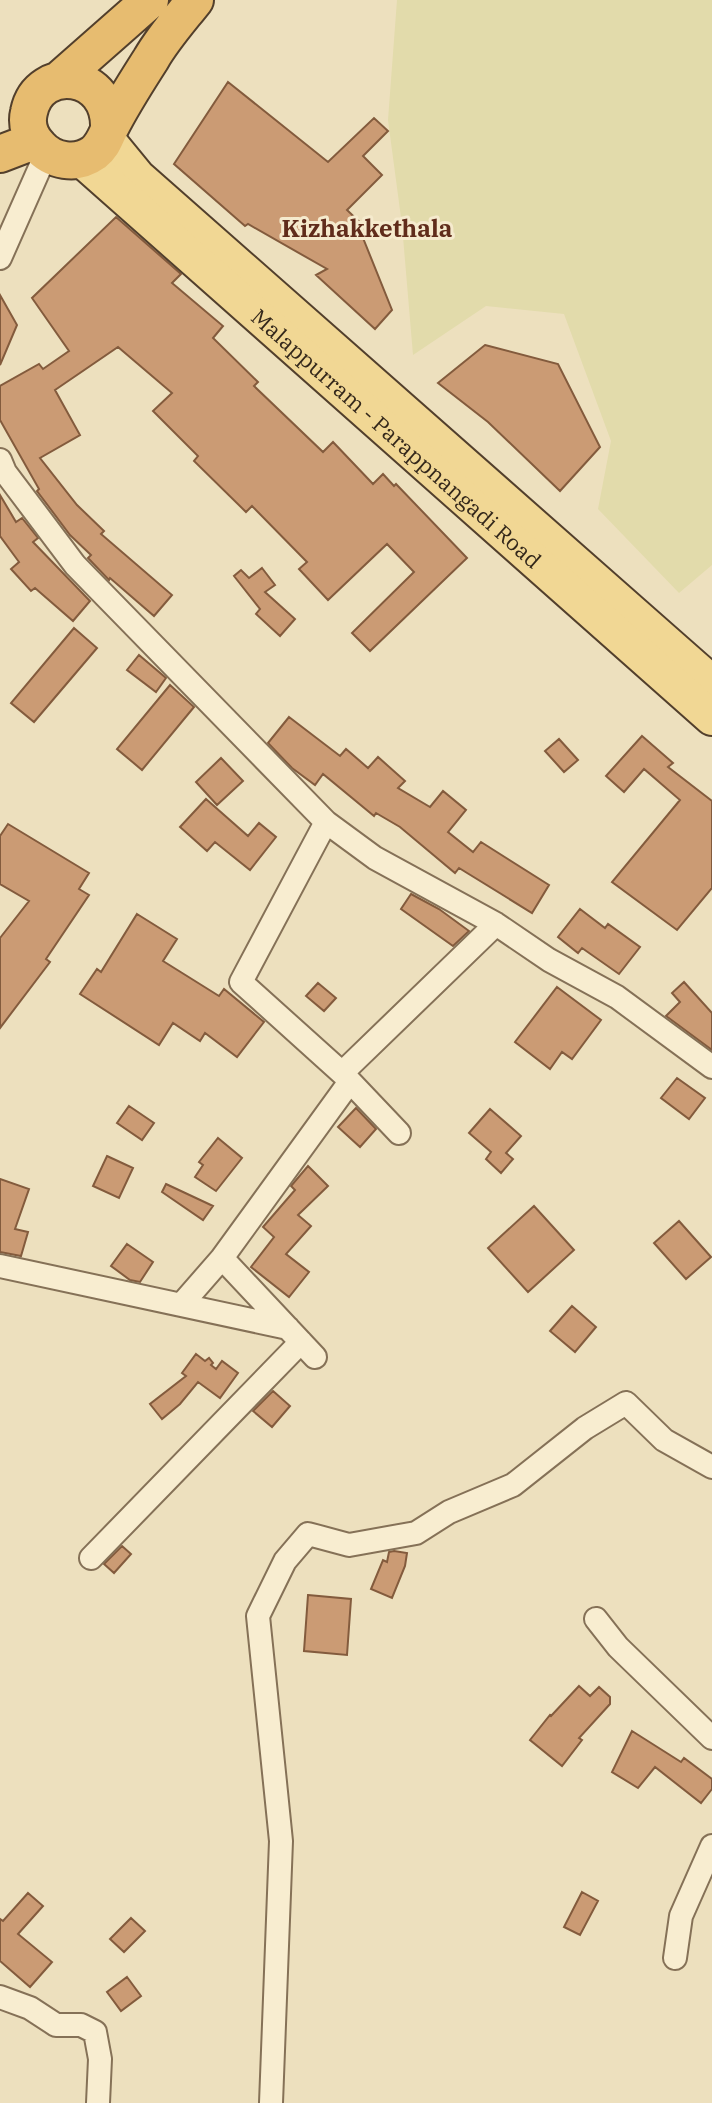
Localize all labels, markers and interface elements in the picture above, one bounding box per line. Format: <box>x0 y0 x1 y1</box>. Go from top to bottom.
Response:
district label: Kizhakkethala <box>282 212 453 244</box>
street label: Malappurram - Parappnangadi Road <box>246 302 548 574</box>

